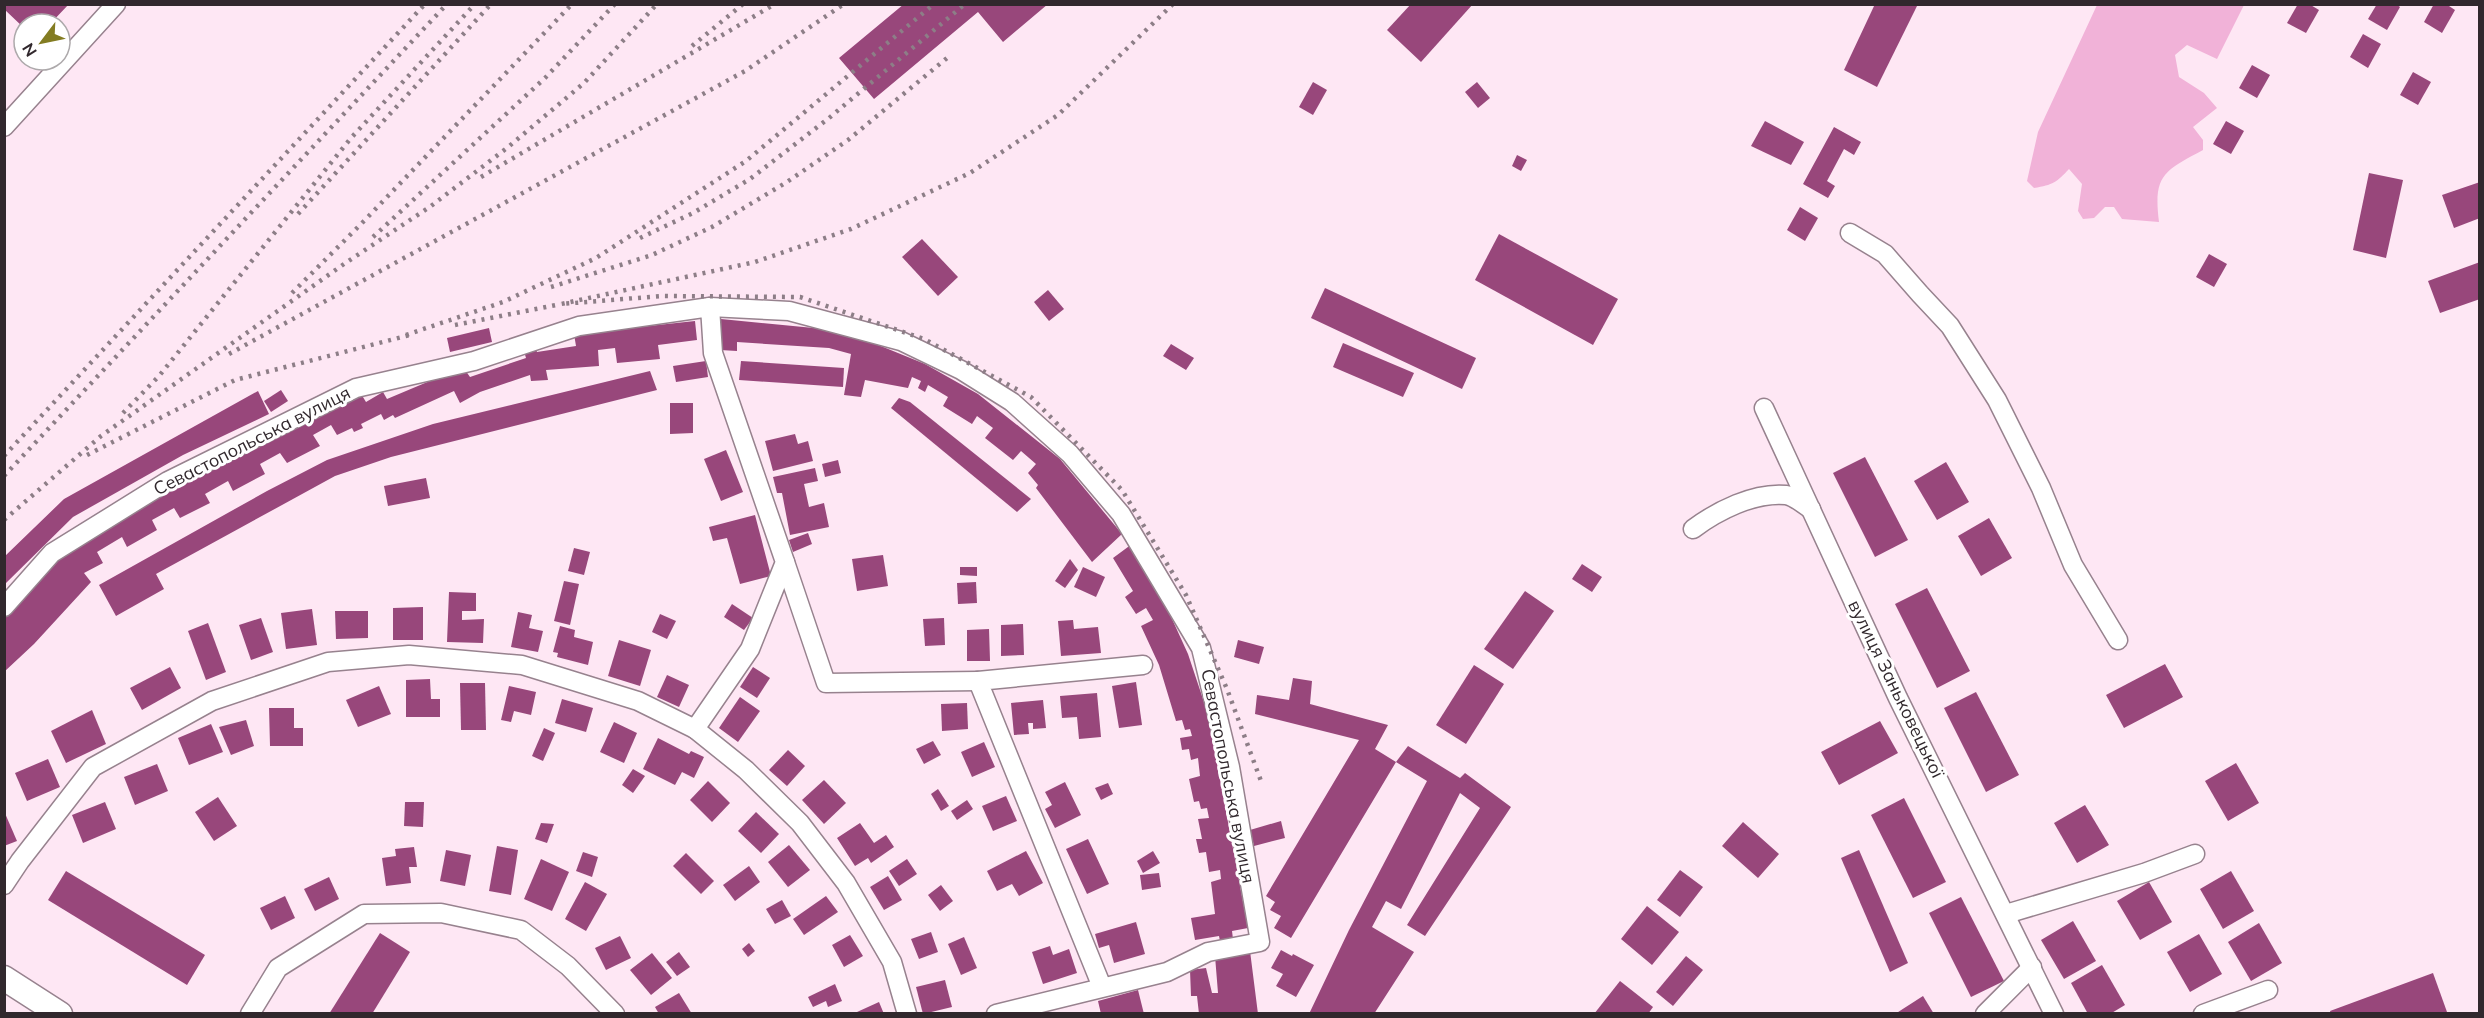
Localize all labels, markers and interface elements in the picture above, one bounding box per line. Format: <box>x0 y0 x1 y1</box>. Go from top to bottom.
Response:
north arrow <box>12 12 72 72</box>
text: N <box>18 40 41 60</box>
street label: Севастопольська вулиця <box>149 381 354 500</box>
street label: вулиця Заньковецької <box>1843 596 1950 782</box>
street label: Севастопольська вулиця <box>1196 667 1261 885</box>

